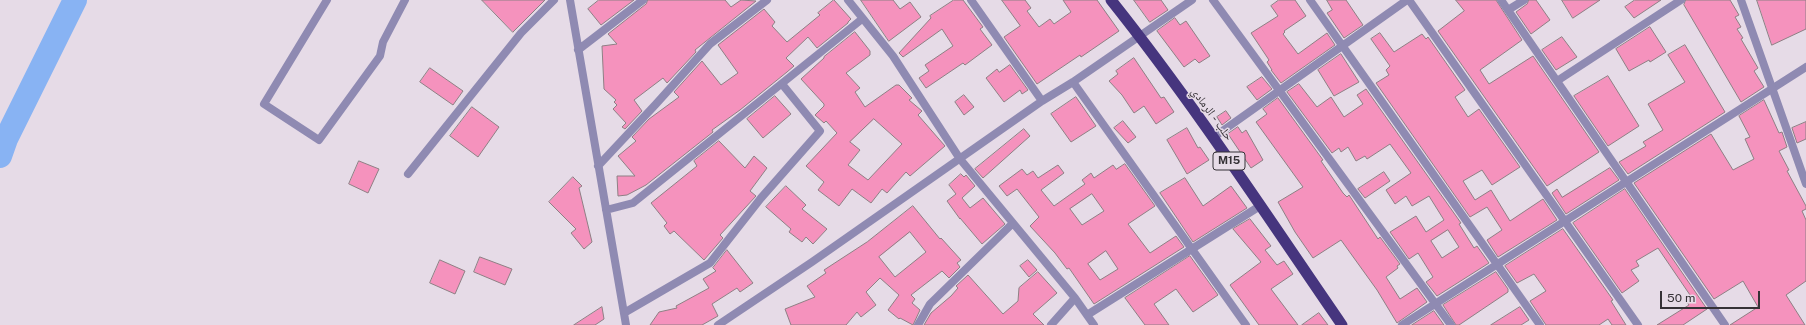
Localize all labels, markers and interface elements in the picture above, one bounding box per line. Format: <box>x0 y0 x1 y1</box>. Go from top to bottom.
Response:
street label: حلب - الرمادي <box>1188 85 1236 143</box>
road number: M15 <box>1213 152 1245 170</box>
scale bar <box>1662 283 1762 309</box>
text: 50 m <box>1667 291 1695 305</box>

